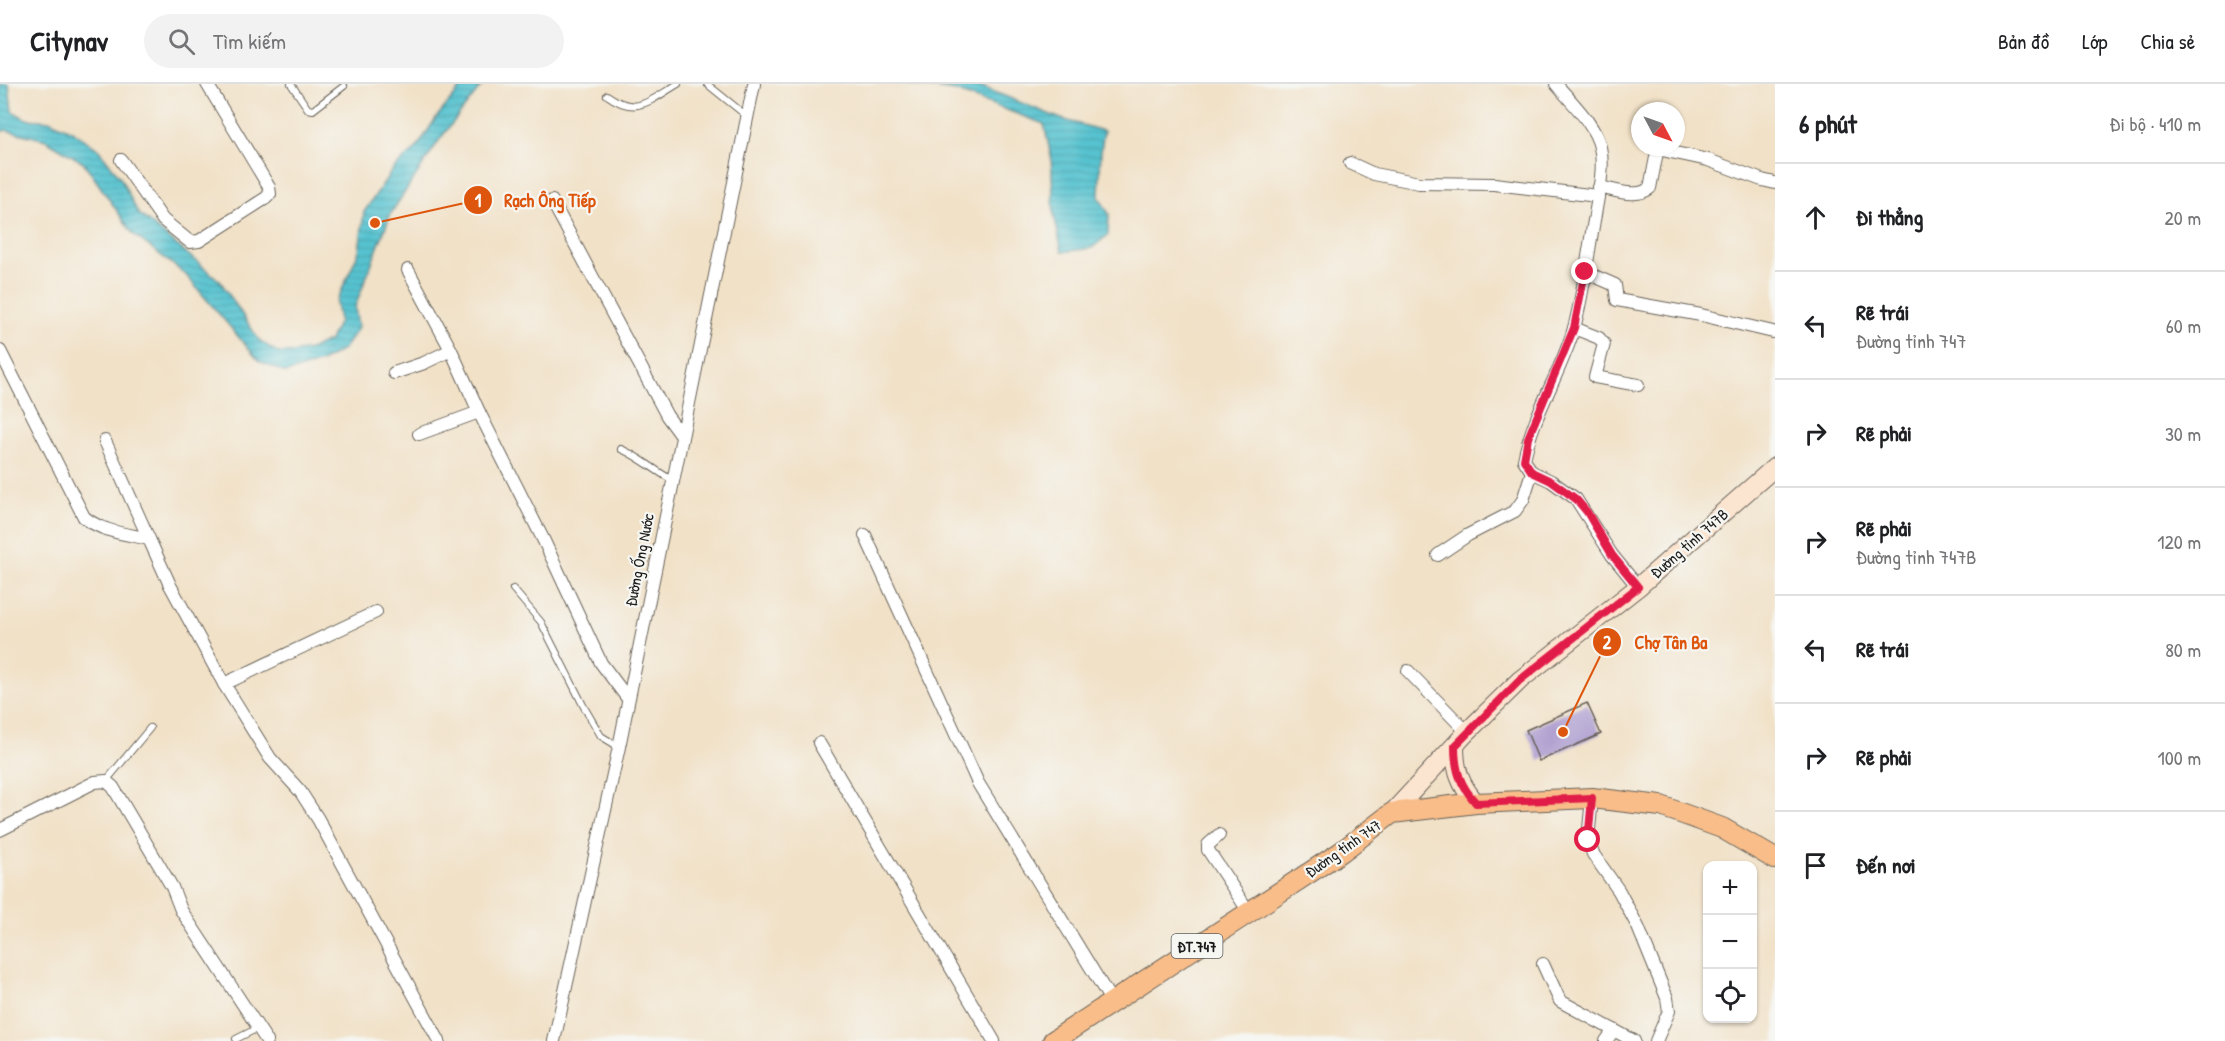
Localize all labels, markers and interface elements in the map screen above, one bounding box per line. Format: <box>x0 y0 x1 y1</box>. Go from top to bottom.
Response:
search box <box>144 14 564 68</box>
text: Citynav <box>30 22 108 60</box>
icon: search <box>165 25 198 58</box>
text: Tìm kiếm <box>213 26 286 56</box>
text: Bản đồ <box>1998 27 2049 56</box>
text: Lớp <box>2082 27 2107 56</box>
text: Chia sẻ <box>2140 27 2195 56</box>
north arrow <box>1631 102 1685 156</box>
text: 6 phút <box>1799 106 1857 141</box>
text: Đi bộ · 410 m <box>2110 110 2201 137</box>
callout: Rạch Ông Tiếp <box>463 182 608 218</box>
text: 1 <box>475 188 482 213</box>
text: Rạch Ông Tiếp <box>504 188 596 214</box>
icon: ahead <box>1799 201 1832 234</box>
text: Đi thẳng <box>1856 202 1923 232</box>
text: 20 m <box>2164 204 2201 231</box>
route end <box>1571 258 1597 284</box>
text: Rẽ trái <box>1856 297 1909 327</box>
icon: left <box>1799 309 1832 342</box>
text: 60 m <box>2166 312 2201 339</box>
text: Đường tỉnh 747 <box>1856 327 1966 354</box>
icon: right <box>1799 417 1832 450</box>
text: Rẽ phải <box>1856 418 1912 448</box>
text: 30 m <box>2165 420 2201 447</box>
street label: Đường tỉnh 747B <box>1645 503 1733 583</box>
street label: Đường Ống Nước <box>619 511 659 608</box>
text: Rẽ phải <box>1856 513 1912 543</box>
icon: right <box>1799 525 1832 558</box>
text: 120 m <box>2157 528 2201 555</box>
text: Đường tỉnh 747B <box>1856 543 1976 570</box>
callout: Chợ Tân Ba <box>1592 624 1719 660</box>
text: 2 <box>1603 630 1612 655</box>
text: Chợ Tân Ba <box>1635 630 1708 655</box>
icon: left <box>1799 633 1832 666</box>
text: Rẽ trái <box>1856 634 1909 664</box>
text: 80 m <box>2165 636 2201 663</box>
icon: right <box>1799 741 1832 774</box>
text: Rẽ phải <box>1856 742 1912 772</box>
text: 100 m <box>2158 744 2201 771</box>
street label: Đường tỉnh 747 <box>1301 814 1386 882</box>
route start <box>1574 826 1600 852</box>
icon: arrive <box>1799 849 1832 882</box>
text: Đến nơi <box>1856 850 1916 880</box>
map controls <box>1703 861 1757 1023</box>
button: + <box>1703 861 1757 915</box>
button: − <box>1703 915 1757 969</box>
road number: ĐT.747 <box>1172 934 1222 958</box>
button: locate <box>1703 969 1757 1023</box>

